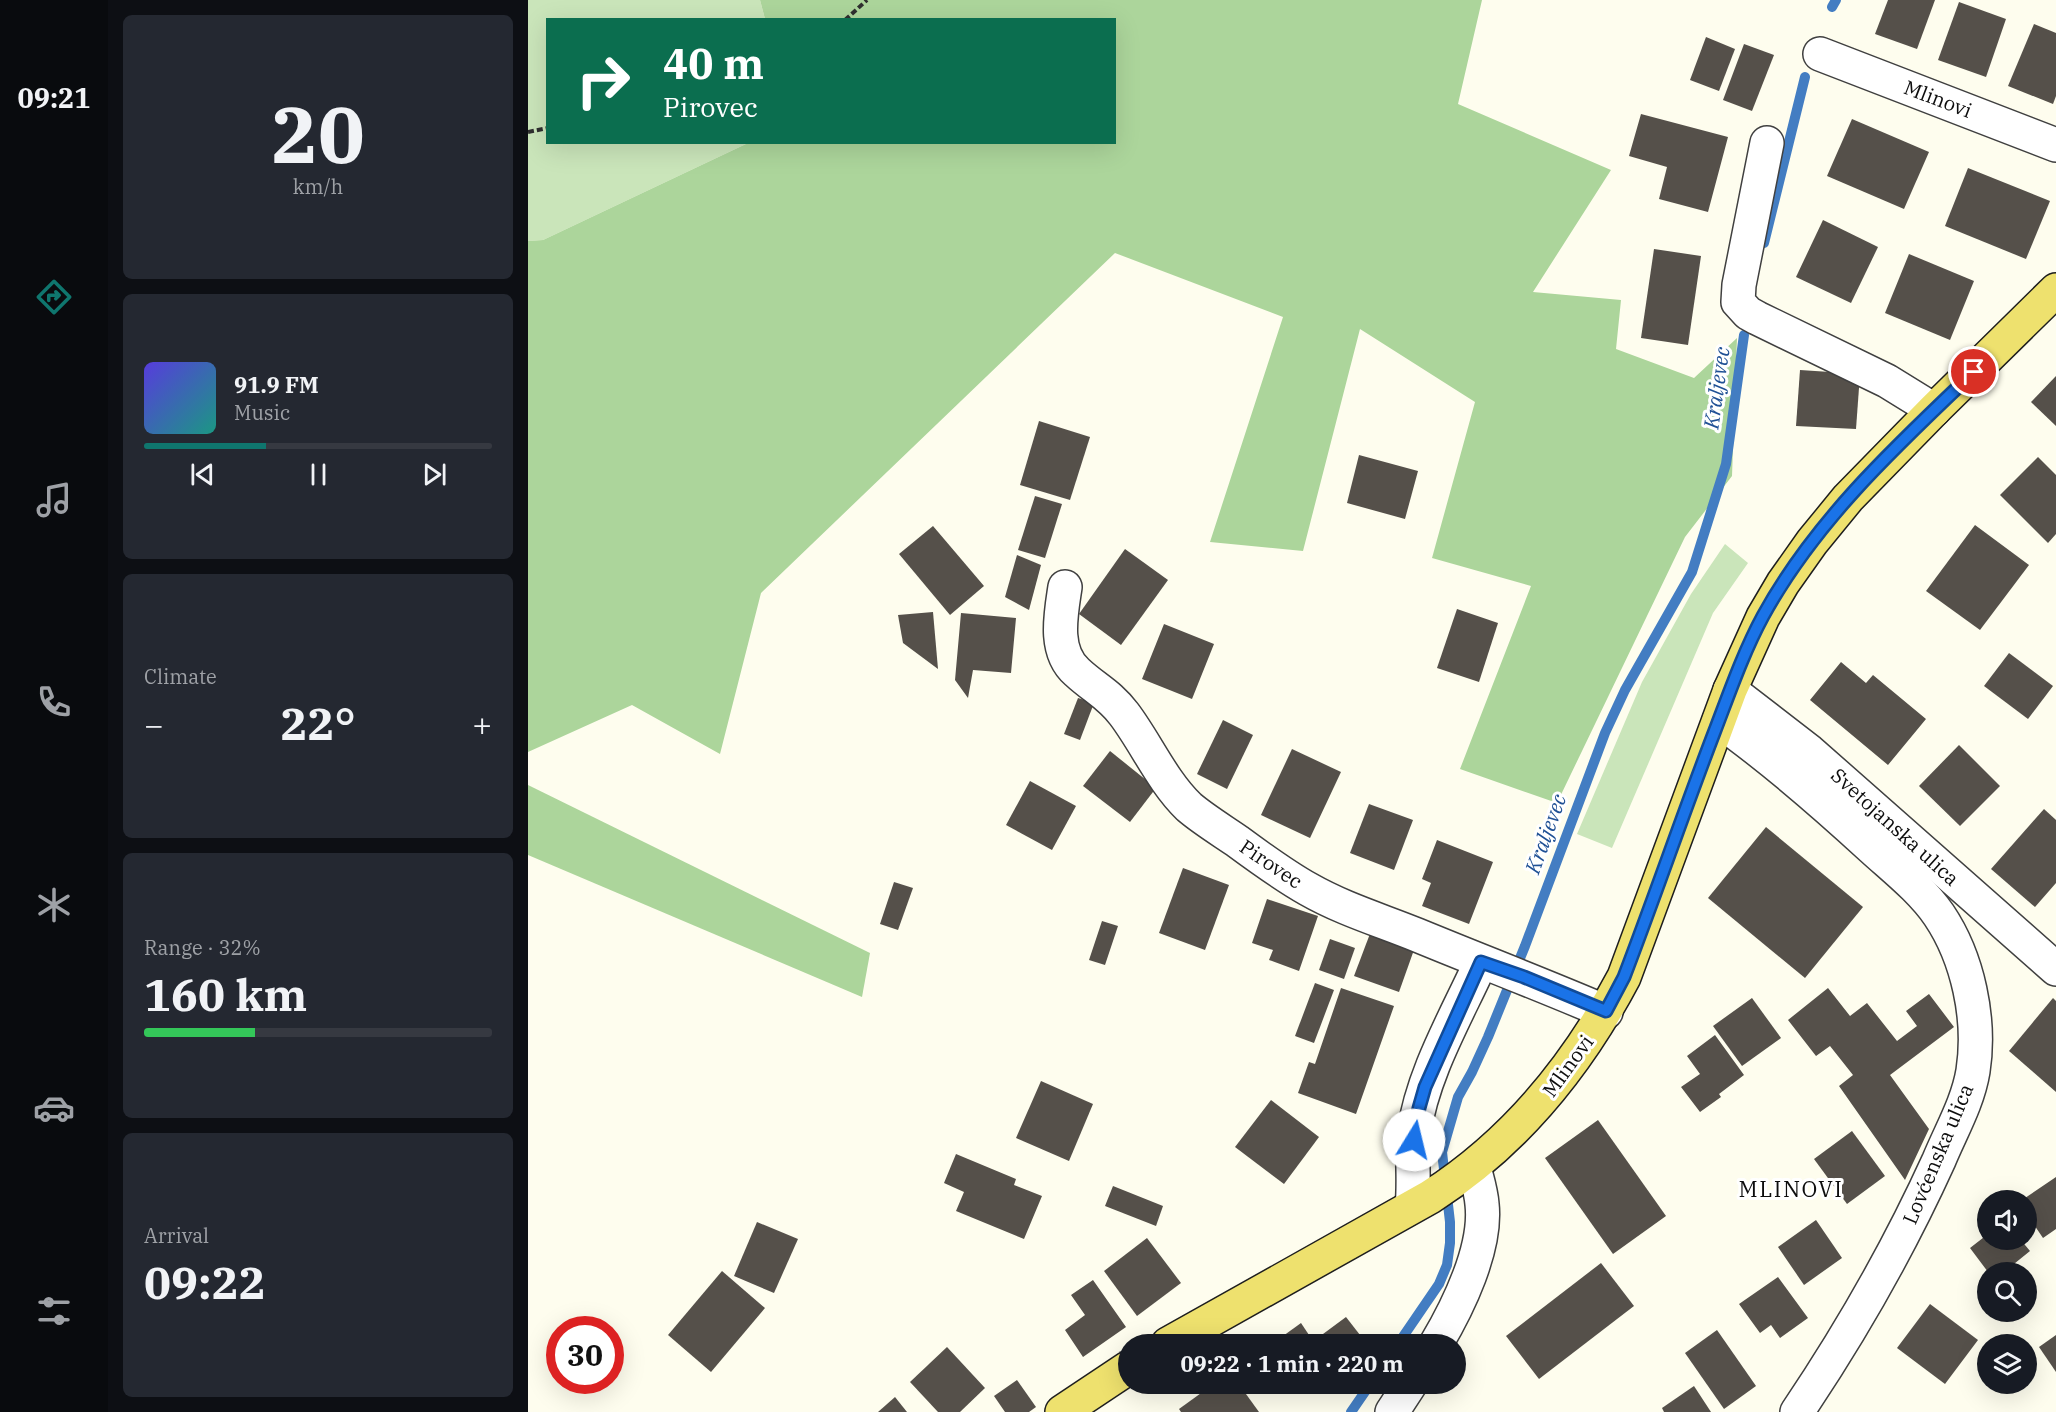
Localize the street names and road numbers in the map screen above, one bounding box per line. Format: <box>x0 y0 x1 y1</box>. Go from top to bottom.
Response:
street label: Mlinovi <box>1900 73 1976 124</box>
street label: Svetojanska ulica <box>1825 762 1965 892</box>
street label: Pirovec <box>1235 833 1308 894</box>
street label: Mlinovi <box>1536 1029 1599 1102</box>
street label: Lovćenska ulica <box>1896 1079 1979 1228</box>

